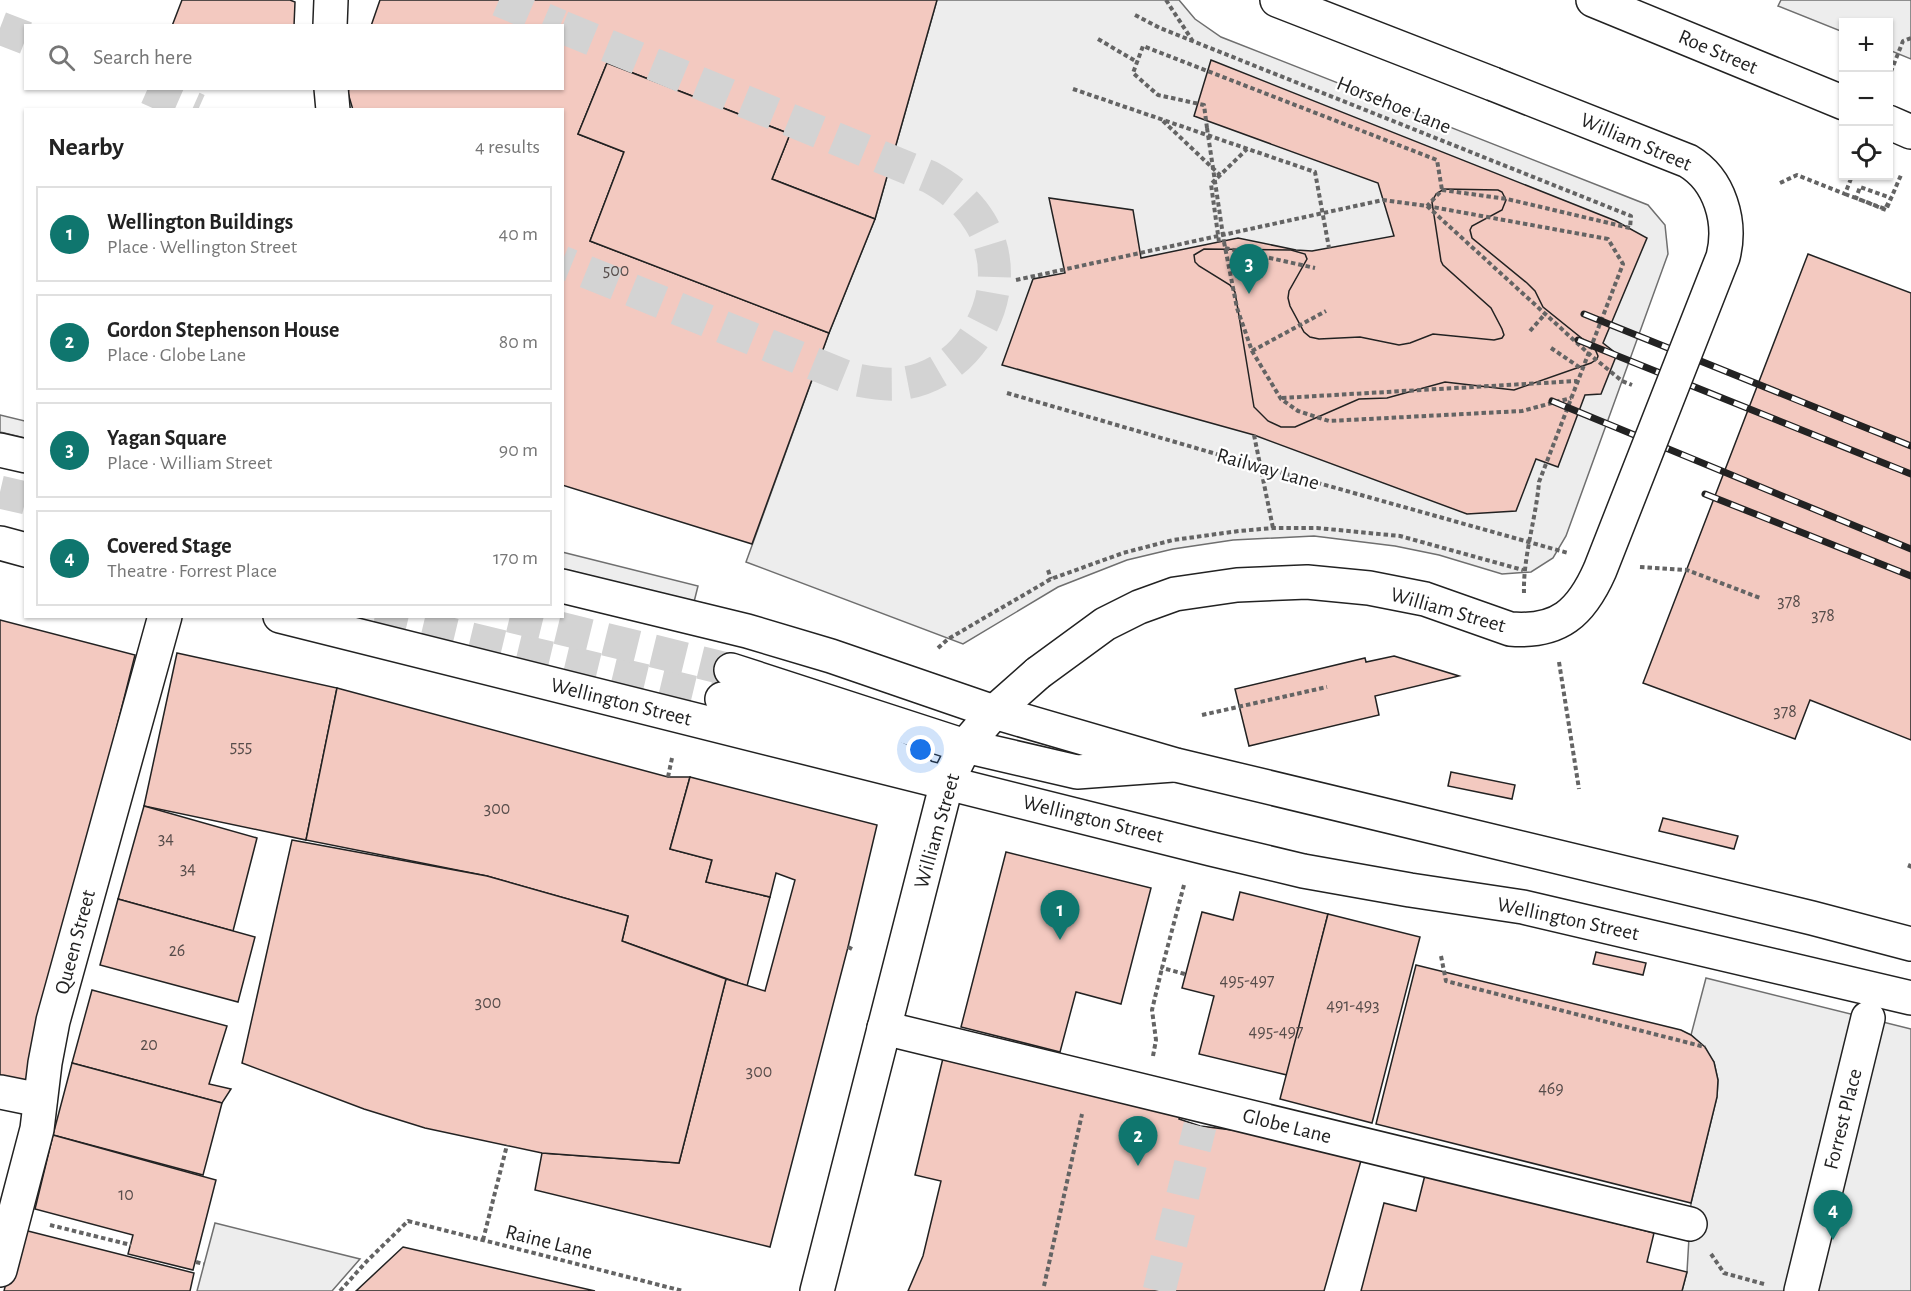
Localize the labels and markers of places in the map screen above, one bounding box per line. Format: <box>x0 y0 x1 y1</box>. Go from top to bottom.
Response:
pin: 3 <box>1230 244 1268 294</box>
pin: 1 <box>1040 890 1080 940</box>
pin: 2 <box>1118 1116 1158 1166</box>
pin: 4 <box>1814 1190 1852 1240</box>

